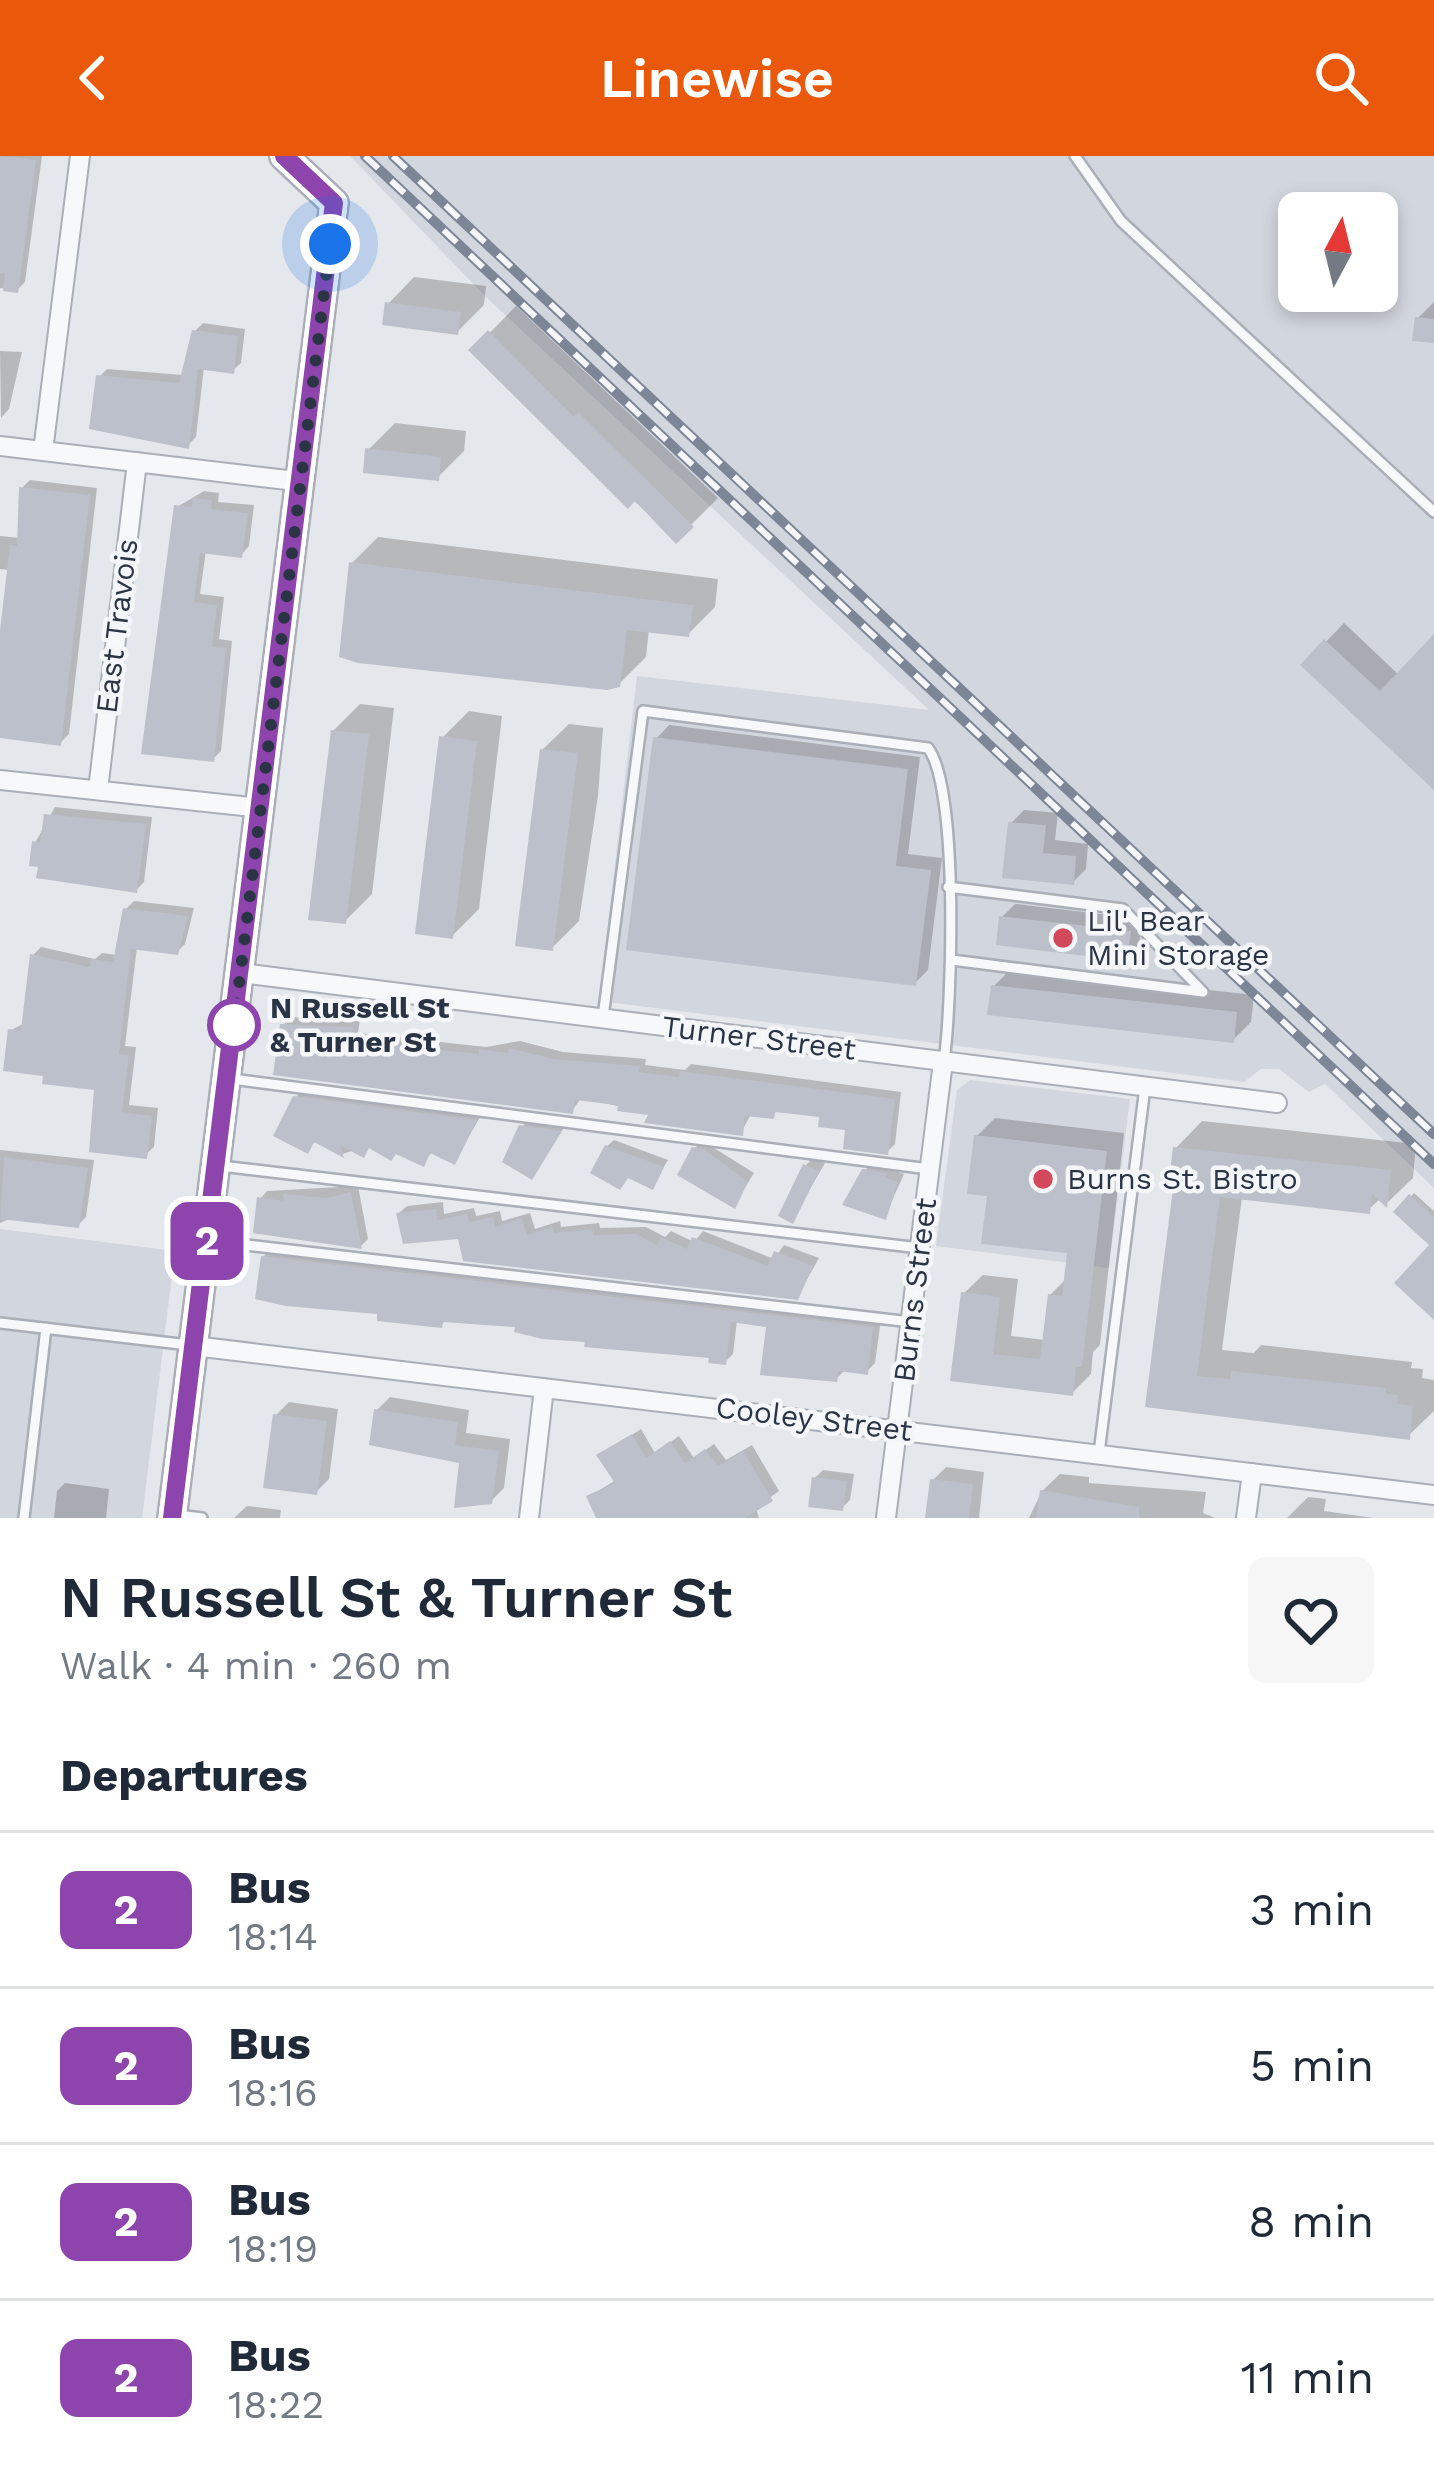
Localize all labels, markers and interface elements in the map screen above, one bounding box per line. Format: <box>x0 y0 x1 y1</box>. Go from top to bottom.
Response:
icon: back <box>60 45 126 111</box>
icon: search <box>1308 45 1374 111</box>
text: Linewise <box>600 47 834 110</box>
north arrow <box>1278 192 1398 312</box>
map controls <box>1278 192 1398 312</box>
your location <box>300 214 360 274</box>
street label: East Travois <box>88 537 145 715</box>
place label: Lil' Bear Mini Storage <box>1087 903 1269 972</box>
marker: Lil' Bear Mini Storage <box>1050 925 1076 951</box>
place label: N Russell St & Turner St <box>270 990 449 1059</box>
marker: N Russell St & Turner St <box>209 1000 259 1050</box>
street label: Turner Street <box>660 1008 858 1067</box>
place label: Burns St. Bistro <box>1067 1161 1298 1196</box>
marker: Burns St. Bistro <box>1030 1166 1056 1192</box>
street label: Burns Street <box>886 1195 943 1384</box>
line badge: 2 <box>168 1202 246 1280</box>
text: 2 <box>194 1216 220 1265</box>
street label: Cooley Street <box>714 1389 915 1448</box>
button: heart <box>1248 1557 1374 1683</box>
text: N Russell St & Turner St <box>60 1564 732 1631</box>
text: Walk · 4 min · 260 m <box>60 1643 452 1688</box>
text: Departures <box>60 1749 308 1802</box>
text: Bus <box>228 1861 311 1914</box>
text: 3 min <box>1250 1883 1374 1936</box>
text: 2 <box>113 1885 139 1934</box>
text: 18:14 <box>228 1914 318 1959</box>
text: Bus <box>228 2017 311 2070</box>
text: 5 min <box>1250 2039 1374 2092</box>
text: 2 <box>113 2041 139 2090</box>
text: 18:16 <box>228 2070 318 2115</box>
text: Bus <box>228 2173 311 2226</box>
text: 8 min <box>1248 2195 1374 2248</box>
text: 2 <box>113 2197 139 2246</box>
text: 18:19 <box>228 2226 318 2271</box>
text: Bus <box>228 2329 311 2382</box>
text: 11 min <box>1241 2351 1374 2404</box>
text: 2 <box>113 2353 139 2402</box>
text: 18:22 <box>228 2382 324 2427</box>

